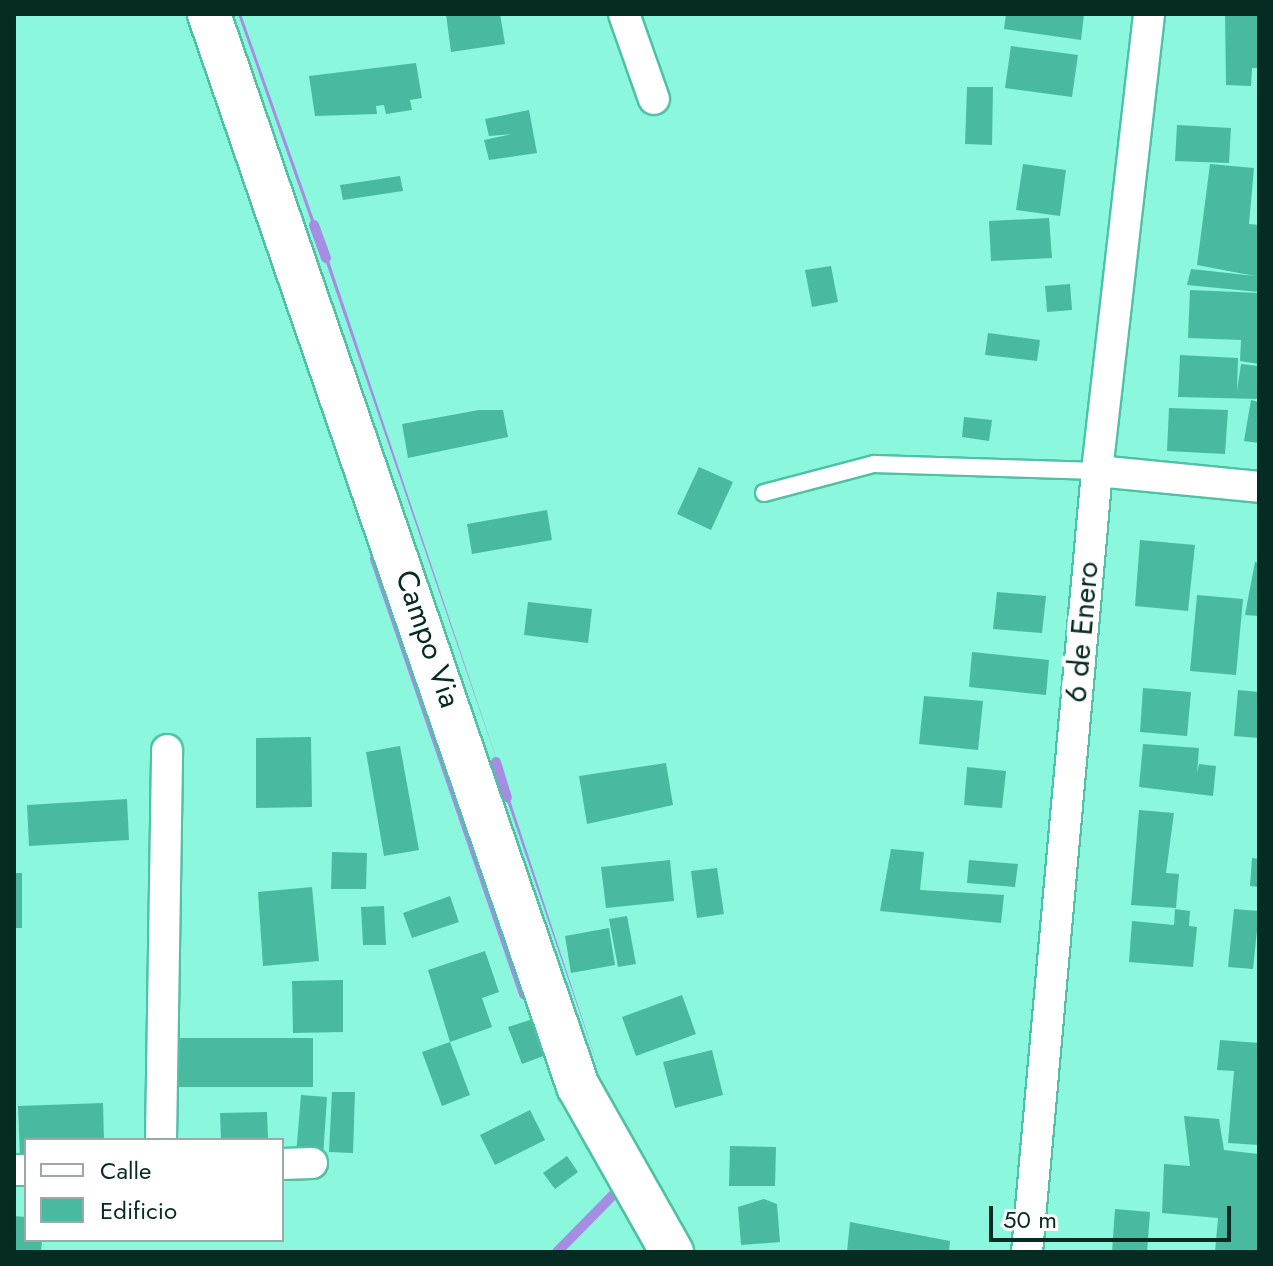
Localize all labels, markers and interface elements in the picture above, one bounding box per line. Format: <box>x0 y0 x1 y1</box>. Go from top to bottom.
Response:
street label: 6 de Enero <box>1058 560 1106 704</box>
street label: Campo Via <box>388 566 468 712</box>
legend <box>24 1138 284 1242</box>
text: Calle <box>100 1153 151 1188</box>
scale bar <box>993 1190 1235 1240</box>
text: Edificio <box>100 1193 177 1228</box>
text: 50 m <box>1003 1202 1057 1237</box>

